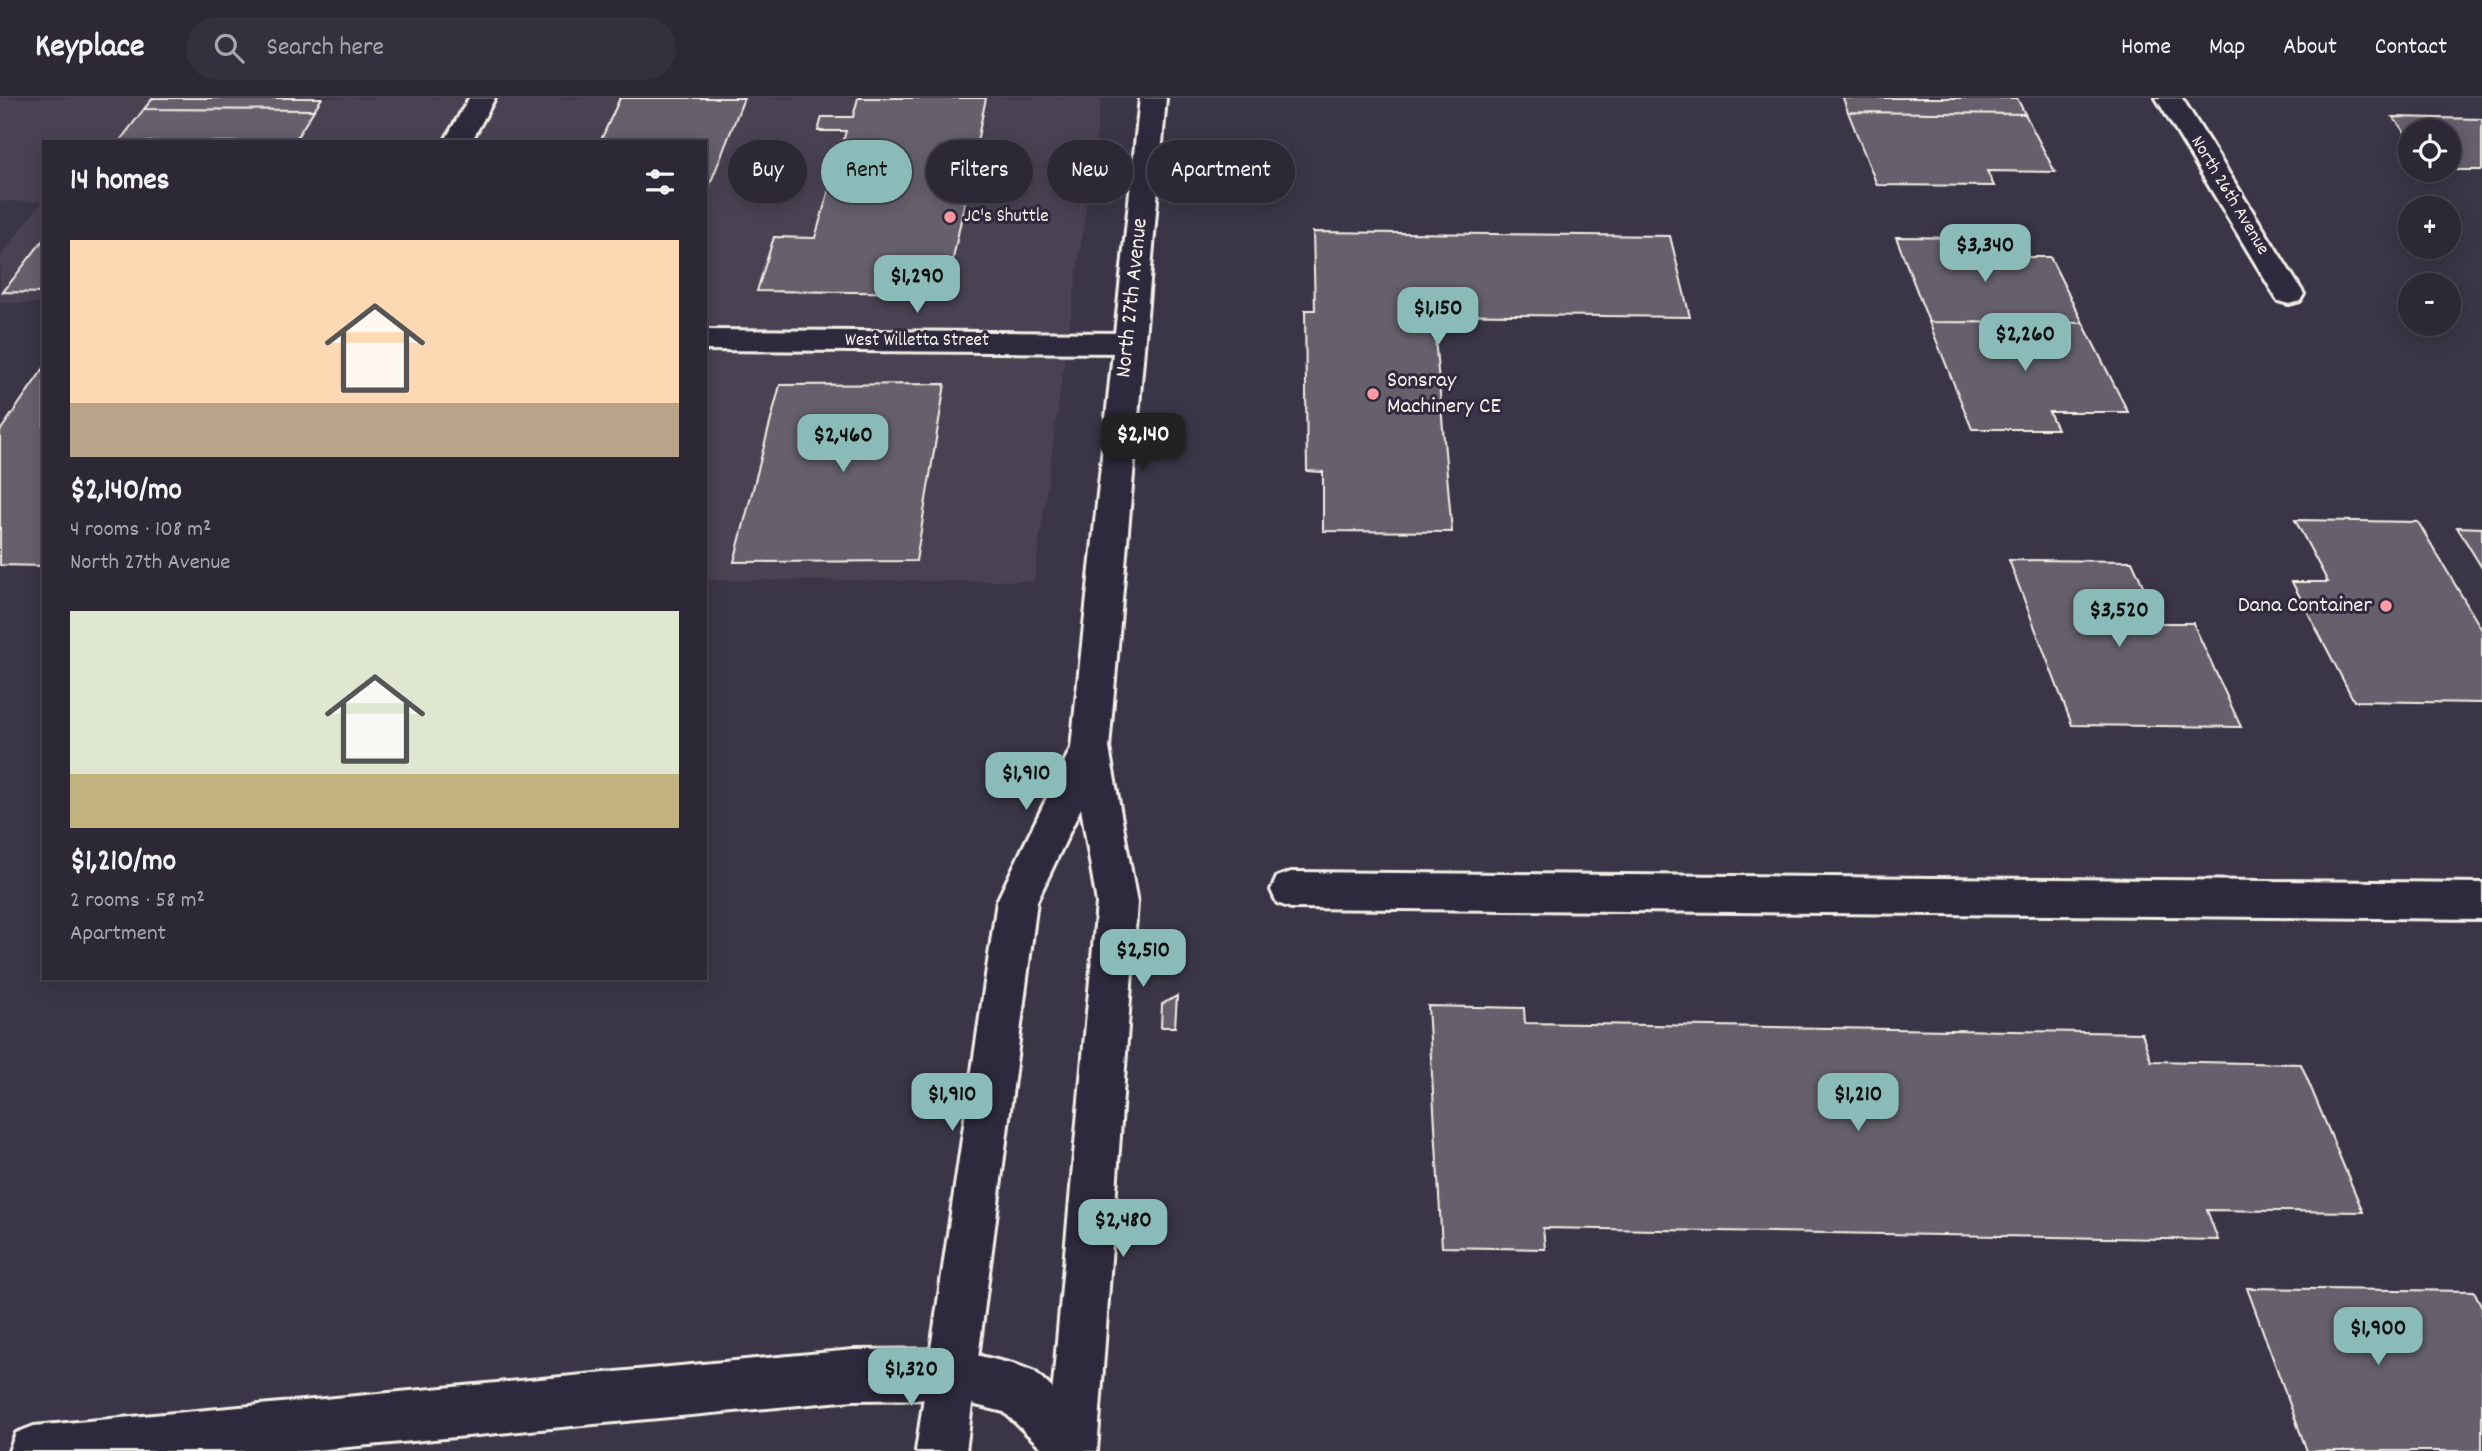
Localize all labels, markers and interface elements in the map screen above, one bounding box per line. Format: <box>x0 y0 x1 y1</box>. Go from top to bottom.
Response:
search box <box>186 17 676 80</box>
text: Keyplace <box>35 25 144 72</box>
icon: search <box>210 29 248 67</box>
text: Search here <box>266 30 384 67</box>
text: Home <box>2121 31 2171 65</box>
text: Map <box>2209 31 2245 65</box>
text: About <box>2283 31 2337 65</box>
text: Contact <box>2375 31 2447 65</box>
map controls <box>2398 119 2461 336</box>
button: locate <box>2398 119 2461 182</box>
street label: North 26th Avenue <box>2183 131 2275 261</box>
chip: Buy <box>728 140 807 203</box>
chip: Rent <box>821 140 912 203</box>
chip: Filters <box>926 140 1033 203</box>
chip: New <box>1047 140 1133 203</box>
chip: Apartment <box>1147 140 1295 203</box>
text: 14 homes <box>70 161 169 204</box>
icon: filters <box>641 163 679 201</box>
button: + <box>2398 196 2461 259</box>
place label: JC's Shuttle <box>964 204 1049 231</box>
marker: JC's Shuttle <box>942 209 958 225</box>
street label: North 27th Avenue <box>1108 216 1158 380</box>
pin: $3,340 <box>1928 225 2042 284</box>
text: $3,340 <box>1956 230 2014 263</box>
pin: $1,290 <box>860 256 974 315</box>
text: $1,290 <box>890 261 944 294</box>
button: − <box>2398 273 2461 336</box>
icon: home <box>312 285 438 411</box>
pin: $1,150 <box>1381 288 1495 347</box>
text: $1,150 <box>1413 293 1463 326</box>
pin: $2,260 <box>1968 314 2082 373</box>
text: $2,260 <box>1995 319 2055 352</box>
street label: West Willetta Street <box>845 328 989 355</box>
place label: Sonsray Machinery CE <box>1387 365 1501 424</box>
marker: Sonsray Machinery CE <box>1365 386 1381 402</box>
pin: $2,460 <box>786 414 900 474</box>
pin: $2,140 <box>1086 414 1200 473</box>
text: $2,140 <box>1116 419 1170 452</box>
text: $2,460 <box>813 420 873 453</box>
text: $2,140/mo <box>70 471 182 514</box>
text: 4 rooms · 108 m² <box>70 514 211 547</box>
text: North 27th Avenue <box>70 547 231 580</box>
pin: $3,520 <box>2062 589 2176 649</box>
place label: Dana Container <box>2238 590 2372 623</box>
text: $3,520 <box>2089 595 2149 628</box>
marker: Dana Container <box>2378 598 2394 614</box>
icon: home <box>312 656 438 782</box>
pin: $1,910 <box>969 752 1083 812</box>
text: $1,910 <box>1001 758 1051 791</box>
text: $1,210/mo <box>70 842 176 885</box>
text: 2 rooms · 58 m² <box>70 885 205 918</box>
text: Apartment <box>70 918 166 951</box>
pin: $2,510 <box>1086 930 1200 989</box>
text: $2,510 <box>1116 935 1170 968</box>
pin: $1,910 <box>895 1074 1009 1133</box>
pin: $1,210 <box>1801 1074 1915 1133</box>
text: $1,910 <box>927 1079 977 1112</box>
text: $1,210 <box>1834 1079 1882 1112</box>
pin: $2,480 <box>1066 1200 1180 1259</box>
text: $2,480 <box>1094 1205 1152 1238</box>
pin: $1,900 <box>2321 1308 2435 1367</box>
text: $1,900 <box>2350 1313 2406 1346</box>
pin: $1,320 <box>854 1348 968 1408</box>
text: $1,320 <box>884 1354 938 1387</box>

